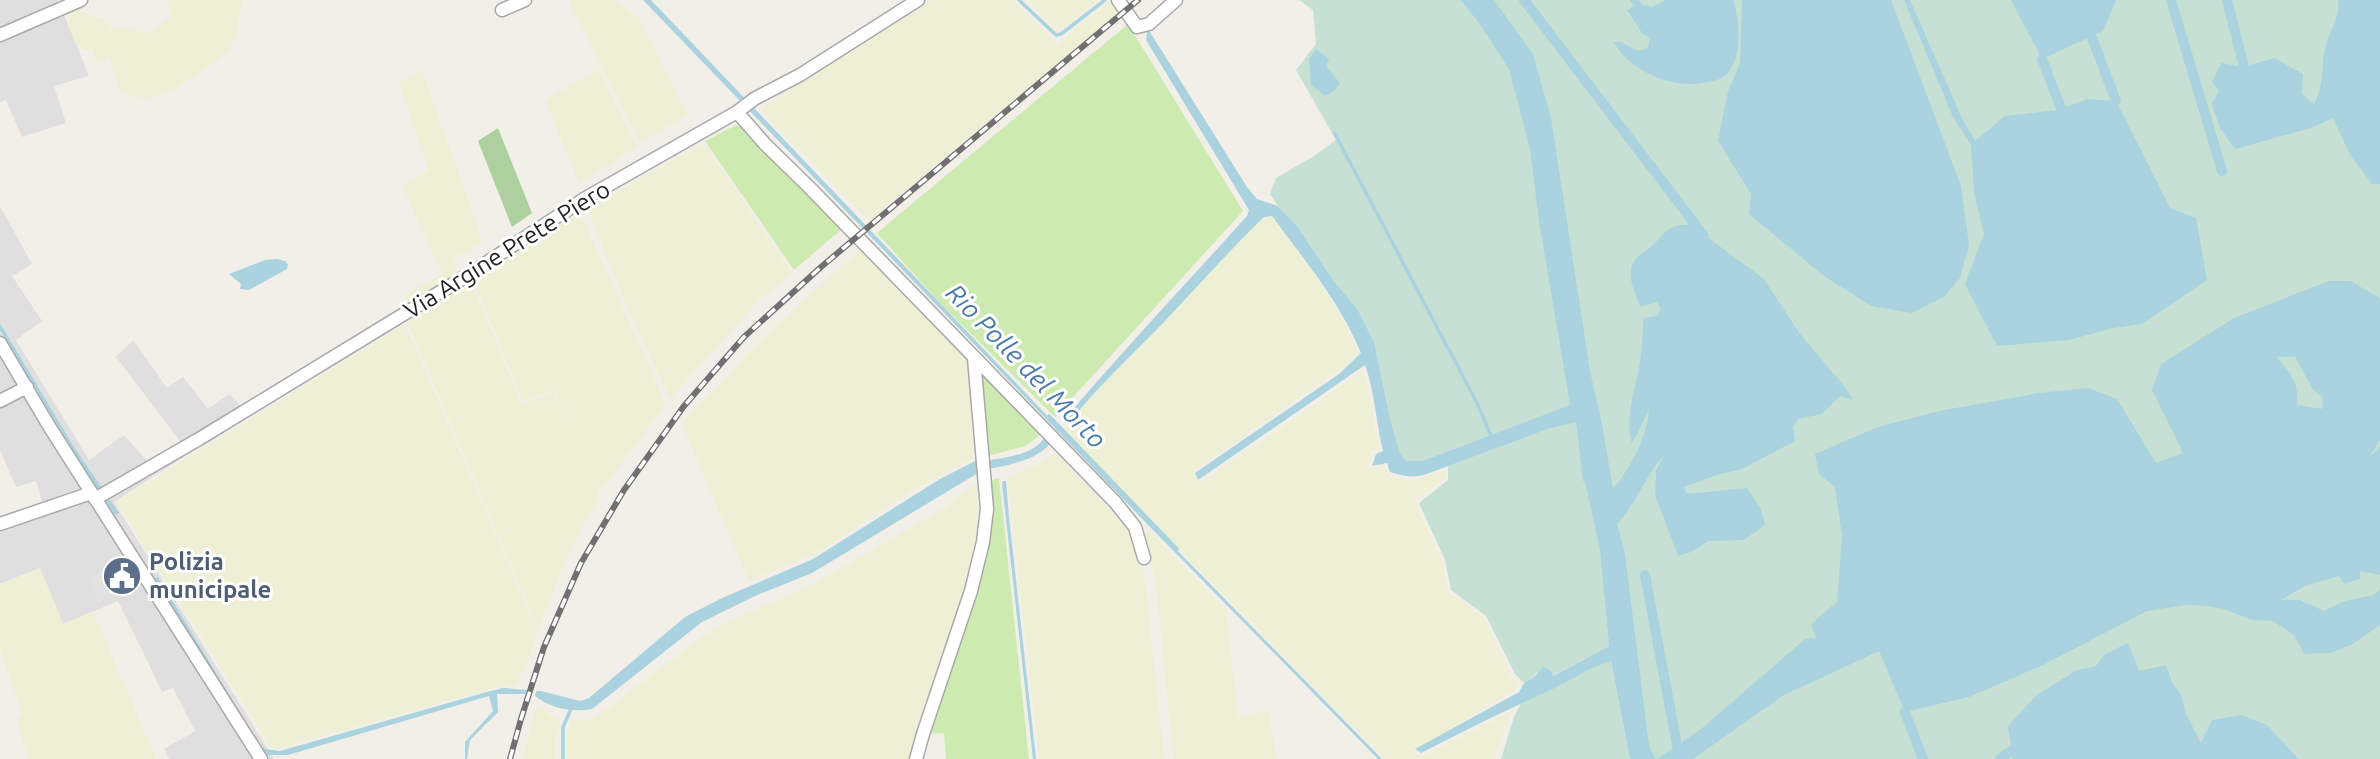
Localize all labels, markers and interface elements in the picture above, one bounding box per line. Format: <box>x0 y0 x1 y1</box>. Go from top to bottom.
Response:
street label: Via Argine Prete Piero <box>399 175 615 324</box>
water label: Rio Polle del Morto <box>941 278 1112 454</box>
place label: Polizia municipale <box>149 548 271 603</box>
public building icon: Polizia municipale <box>101 555 143 597</box>

